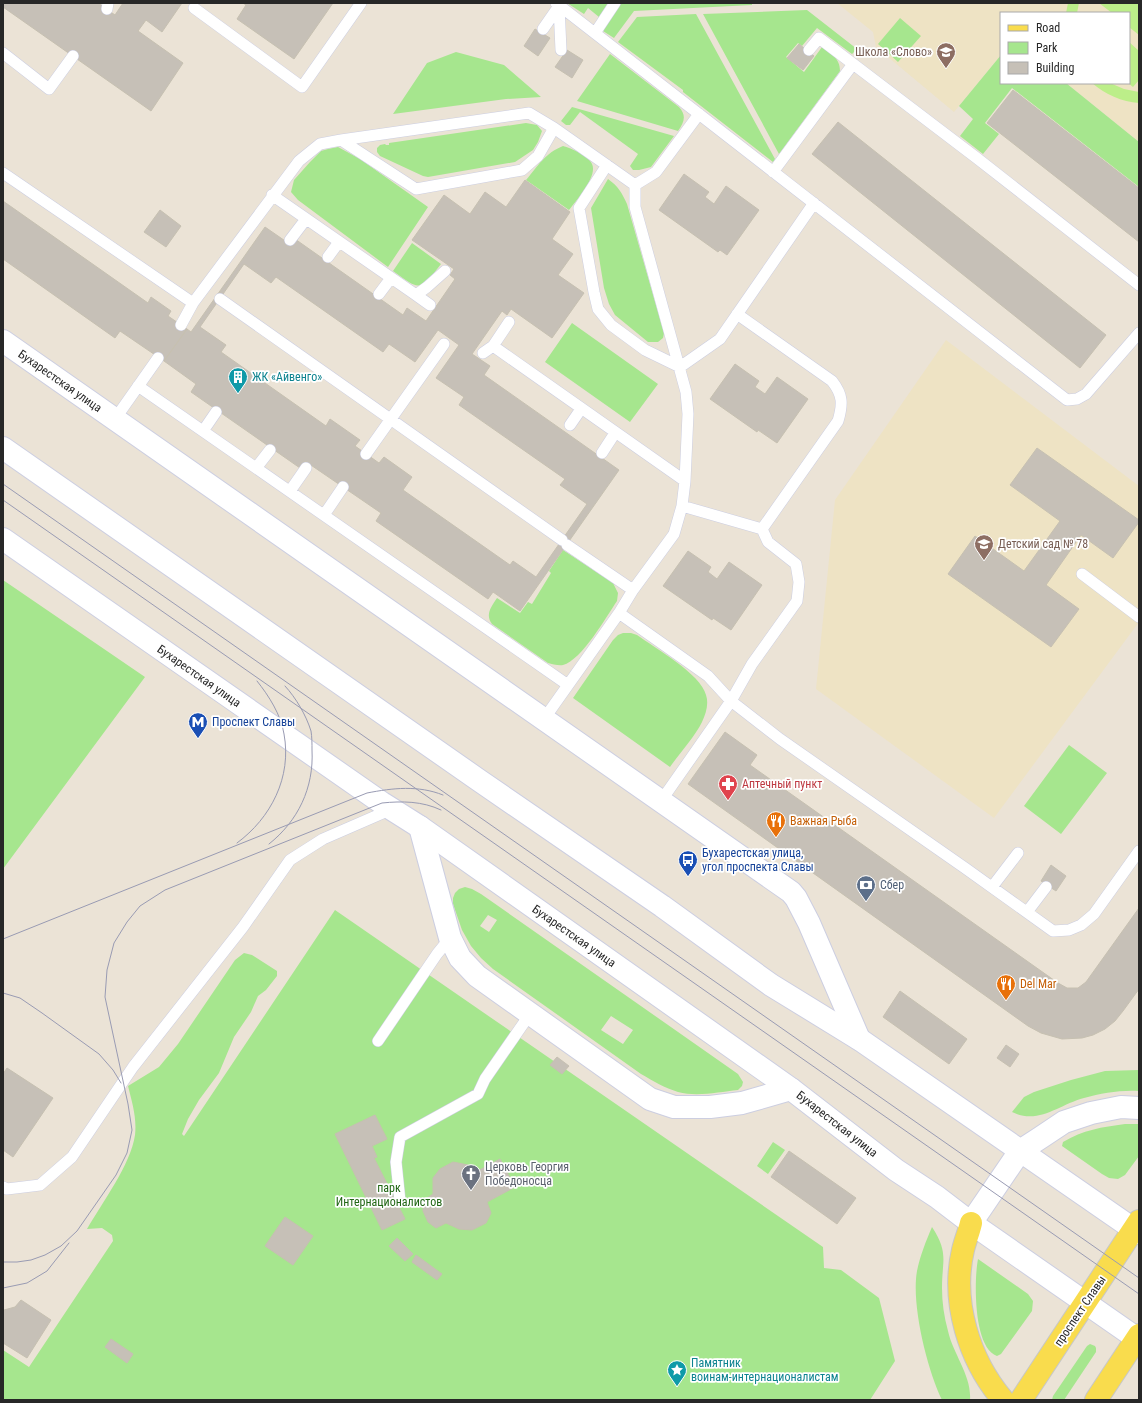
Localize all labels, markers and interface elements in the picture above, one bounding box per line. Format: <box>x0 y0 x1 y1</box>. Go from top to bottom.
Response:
legend <box>1000 12 1130 84</box>
text: Road <box>1036 21 1060 35</box>
school or university icon: Школа «Слово» <box>935 41 957 69</box>
text: Park <box>1036 41 1058 55</box>
place label: Школа «Слово» <box>855 45 932 59</box>
text: Building <box>1036 61 1074 75</box>
street label: Бухарестская улица <box>15 347 105 415</box>
building icon: ЖК «Айвенго» <box>227 366 249 394</box>
place label: ЖК «Айвенго» <box>252 370 322 384</box>
school or university icon: Детский сад № 78 <box>973 533 995 561</box>
place label: Детский сад № 78 <box>998 537 1088 551</box>
street label: Бухарестская улица <box>154 642 244 710</box>
metro station icon: Проспект Славы <box>187 711 209 739</box>
place label: Проспект Славы <box>212 715 295 729</box>
pharmacy icon: Аптечный пункт <box>717 773 739 801</box>
place label: Аптечный пункт <box>742 777 822 791</box>
restaurant icon: Важная Рыба <box>765 810 787 838</box>
place label: Важная Рыба <box>790 814 857 828</box>
place label: Бухарестская улица, угол проспекта Славы <box>702 846 814 874</box>
bus stop icon: Бухарестская улица, угол проспекта Славы <box>677 849 699 877</box>
bank icon: Сбер <box>855 874 877 902</box>
place label: Сбер <box>880 878 904 892</box>
street label: Бухарестская улица <box>529 902 619 970</box>
restaurant icon: Del Mar <box>995 973 1017 1001</box>
place label: Del Mar <box>1020 977 1057 991</box>
street label: Бухарестская улица <box>794 1088 880 1160</box>
place label: Церковь Георгия Победоносца <box>485 1160 569 1188</box>
church icon: Церковь Георгия Победоносца <box>460 1163 482 1191</box>
park label: парк Интернационалистов <box>336 1181 442 1209</box>
street label: проспект Славы <box>1051 1273 1109 1349</box>
place label: Памятник воинам-интернационалистам <box>691 1356 839 1384</box>
place icon: Памятник воинам-интернационалистам <box>666 1359 688 1387</box>

